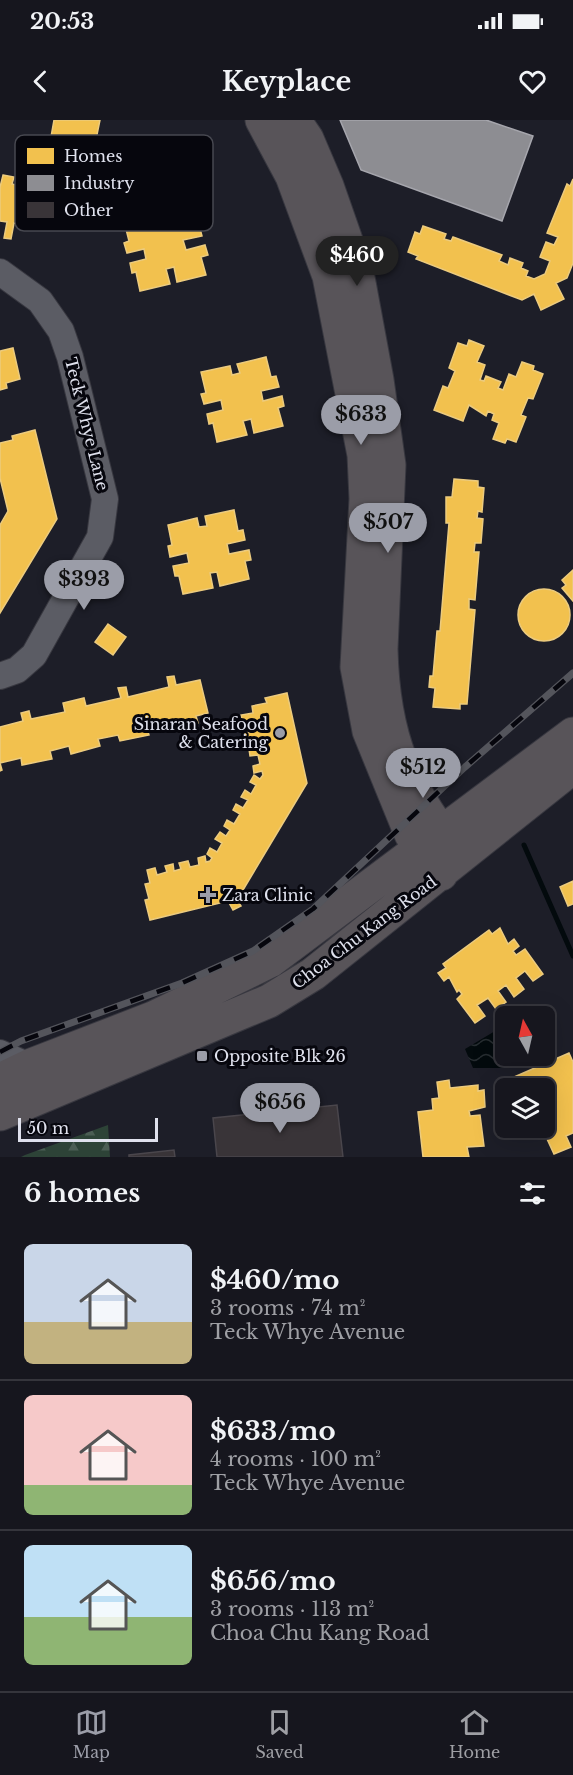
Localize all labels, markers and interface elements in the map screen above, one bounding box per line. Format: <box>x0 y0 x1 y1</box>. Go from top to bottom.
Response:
text: 20:53 <box>30 8 94 35</box>
icon: back <box>24 65 57 98</box>
text: Keyplace <box>222 65 351 98</box>
icon: heart <box>516 65 549 98</box>
legend <box>15 135 213 231</box>
text: Homes <box>64 146 122 166</box>
text: Industry <box>64 173 135 193</box>
text: Other <box>64 200 113 220</box>
pin: $460 <box>321 236 393 287</box>
text: $460 <box>330 243 384 267</box>
street label: Teck Whye Lane <box>61 355 113 493</box>
pin: $633 <box>325 395 397 446</box>
text: $633 <box>335 402 387 426</box>
pin: $507 <box>352 503 424 554</box>
text: $507 <box>363 510 413 534</box>
pin: $393 <box>48 560 120 611</box>
text: $393 <box>58 567 110 591</box>
place label: Sinaran Seafood & Catering <box>134 714 268 752</box>
marker: Sinaran Seafood & Catering <box>273 726 287 740</box>
pin: $512 <box>387 748 459 799</box>
text: $512 <box>400 755 446 779</box>
street label: Choa Chu Kang Road <box>288 871 440 993</box>
place label: Zara Clinic <box>222 885 313 905</box>
marker: Zara Clinic <box>199 886 217 904</box>
north arrow <box>495 1006 555 1066</box>
map controls <box>495 1006 555 1138</box>
place label: Opposite Blk 26 <box>214 1046 346 1066</box>
marker: Opposite Blk 26 <box>195 1049 209 1063</box>
button: layers <box>495 1078 555 1138</box>
pin: $656 <box>244 1083 316 1134</box>
text: $656 <box>254 1090 306 1114</box>
scale bar <box>18 1115 158 1142</box>
text: 50 m <box>27 1118 69 1138</box>
text: 6 homes <box>24 1177 140 1209</box>
icon: filters <box>516 1177 549 1210</box>
text: $460/mo <box>210 1264 339 1296</box>
icon: home <box>72 1268 144 1340</box>
text: 3 rooms · 74 m² <box>210 1296 366 1320</box>
text: Teck Whye Avenue <box>210 1320 405 1344</box>
text: $633/mo <box>210 1415 336 1447</box>
icon: home <box>72 1419 144 1491</box>
text: 4 rooms · 100 m² <box>210 1447 381 1471</box>
text: Teck Whye Avenue <box>210 1471 405 1495</box>
text: $656/mo <box>210 1565 336 1597</box>
icon: home <box>72 1569 144 1641</box>
text: 3 rooms · 113 m² <box>210 1597 374 1621</box>
text: Choa Chu Kang Road <box>210 1621 430 1645</box>
tab: Map <box>73 1706 110 1762</box>
tab: Saved <box>255 1706 304 1762</box>
tab: Home <box>449 1706 500 1762</box>

